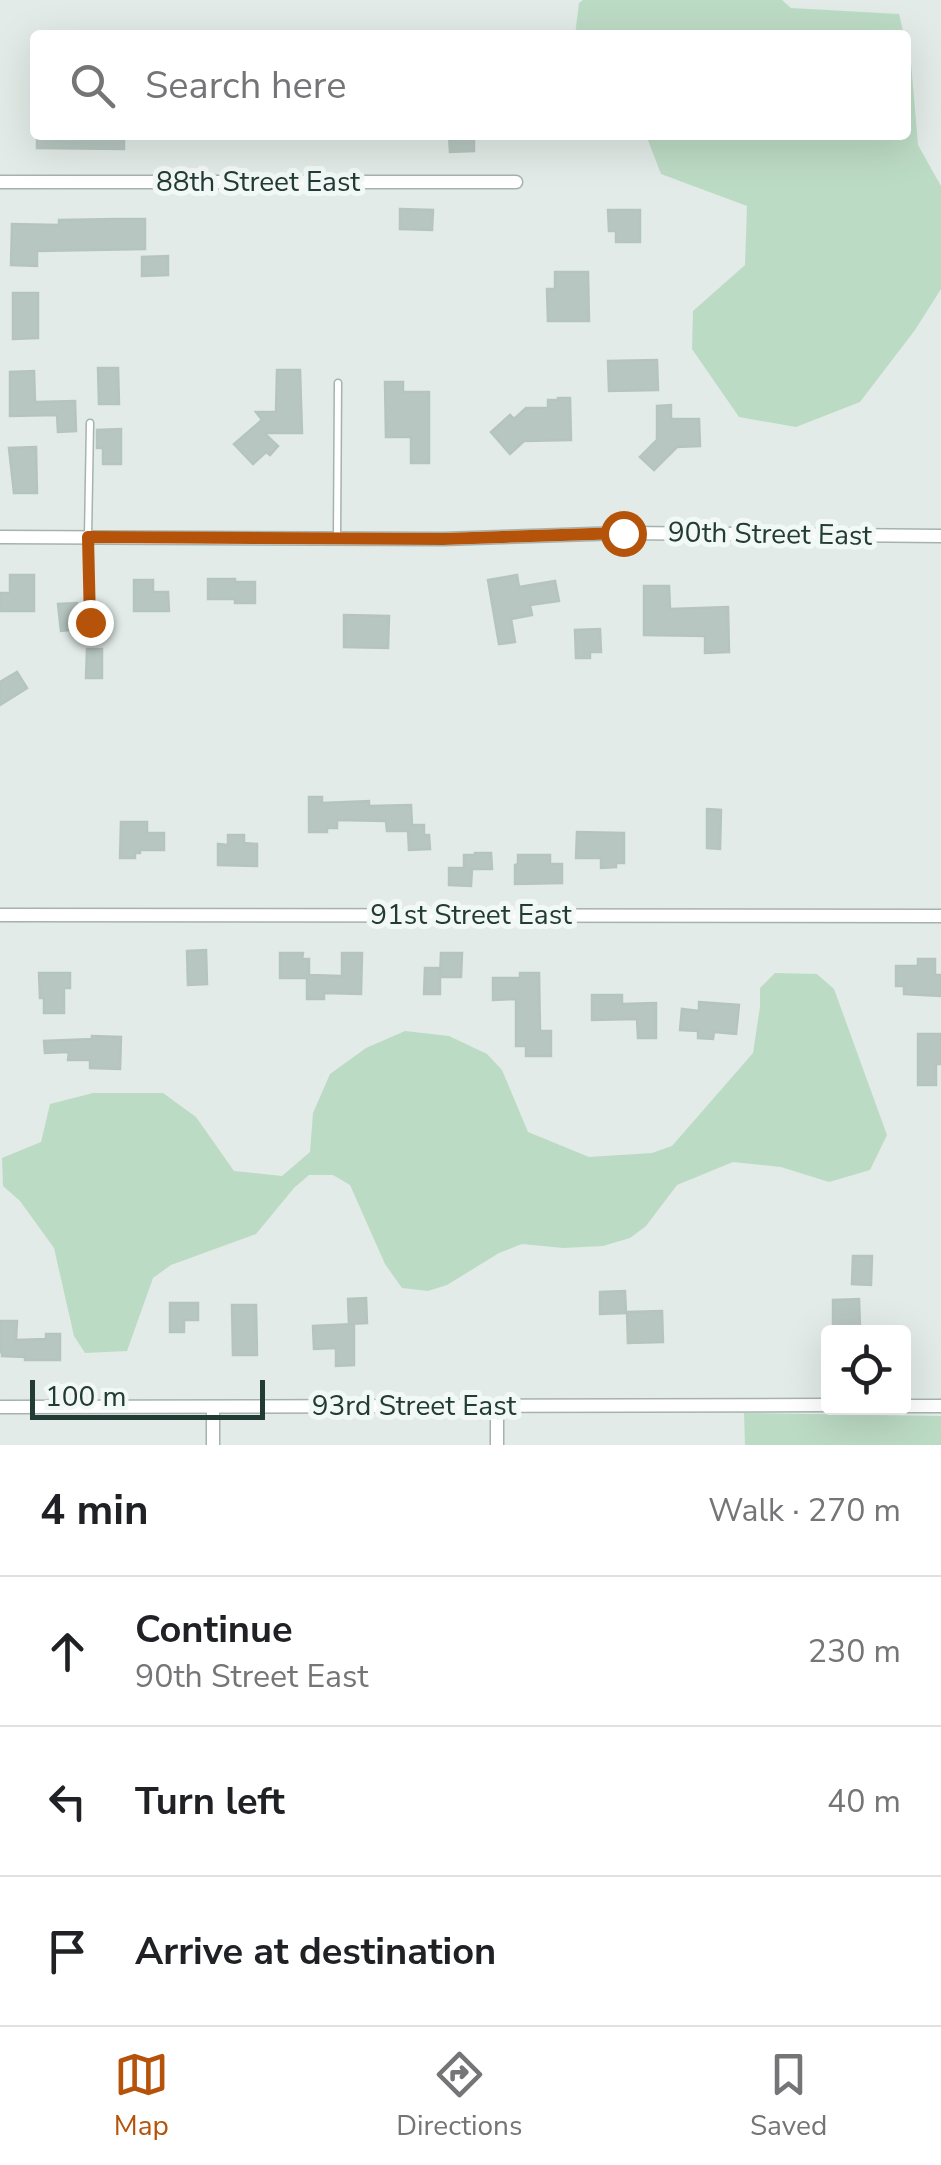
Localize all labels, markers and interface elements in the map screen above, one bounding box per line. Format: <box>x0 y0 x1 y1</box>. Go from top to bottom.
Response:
search box <box>30 30 911 140</box>
icon: search <box>65 58 120 113</box>
text: Search here <box>145 60 346 111</box>
street label: 88th Street East <box>156 163 360 201</box>
route start <box>601 511 647 557</box>
street label: 90th Street East <box>668 513 873 555</box>
route end <box>68 600 114 646</box>
street label: 91st Street East <box>370 896 572 934</box>
map controls <box>821 1325 911 1415</box>
button: locate <box>821 1325 911 1415</box>
scale bar <box>30 1375 265 1420</box>
text: 100 m <box>45 1378 127 1416</box>
street label: 93rd Street East <box>312 1387 517 1425</box>
text: 4 min <box>40 1482 149 1539</box>
text: Walk · 270 m <box>708 1489 901 1532</box>
text: Continue <box>135 1604 293 1655</box>
icon: ahead <box>40 1624 95 1679</box>
text: 230 m <box>808 1630 901 1673</box>
text: 90th Street East <box>135 1655 368 1698</box>
icon: left <box>40 1774 95 1829</box>
text: Turn left <box>135 1776 285 1827</box>
text: 40 m <box>827 1780 901 1823</box>
icon: arrive <box>40 1924 95 1979</box>
text: Arrive at destination <box>135 1926 496 1977</box>
tab: Map <box>114 2047 169 2145</box>
tab: Directions <box>396 2047 522 2145</box>
tab: Saved <box>750 2047 827 2145</box>

